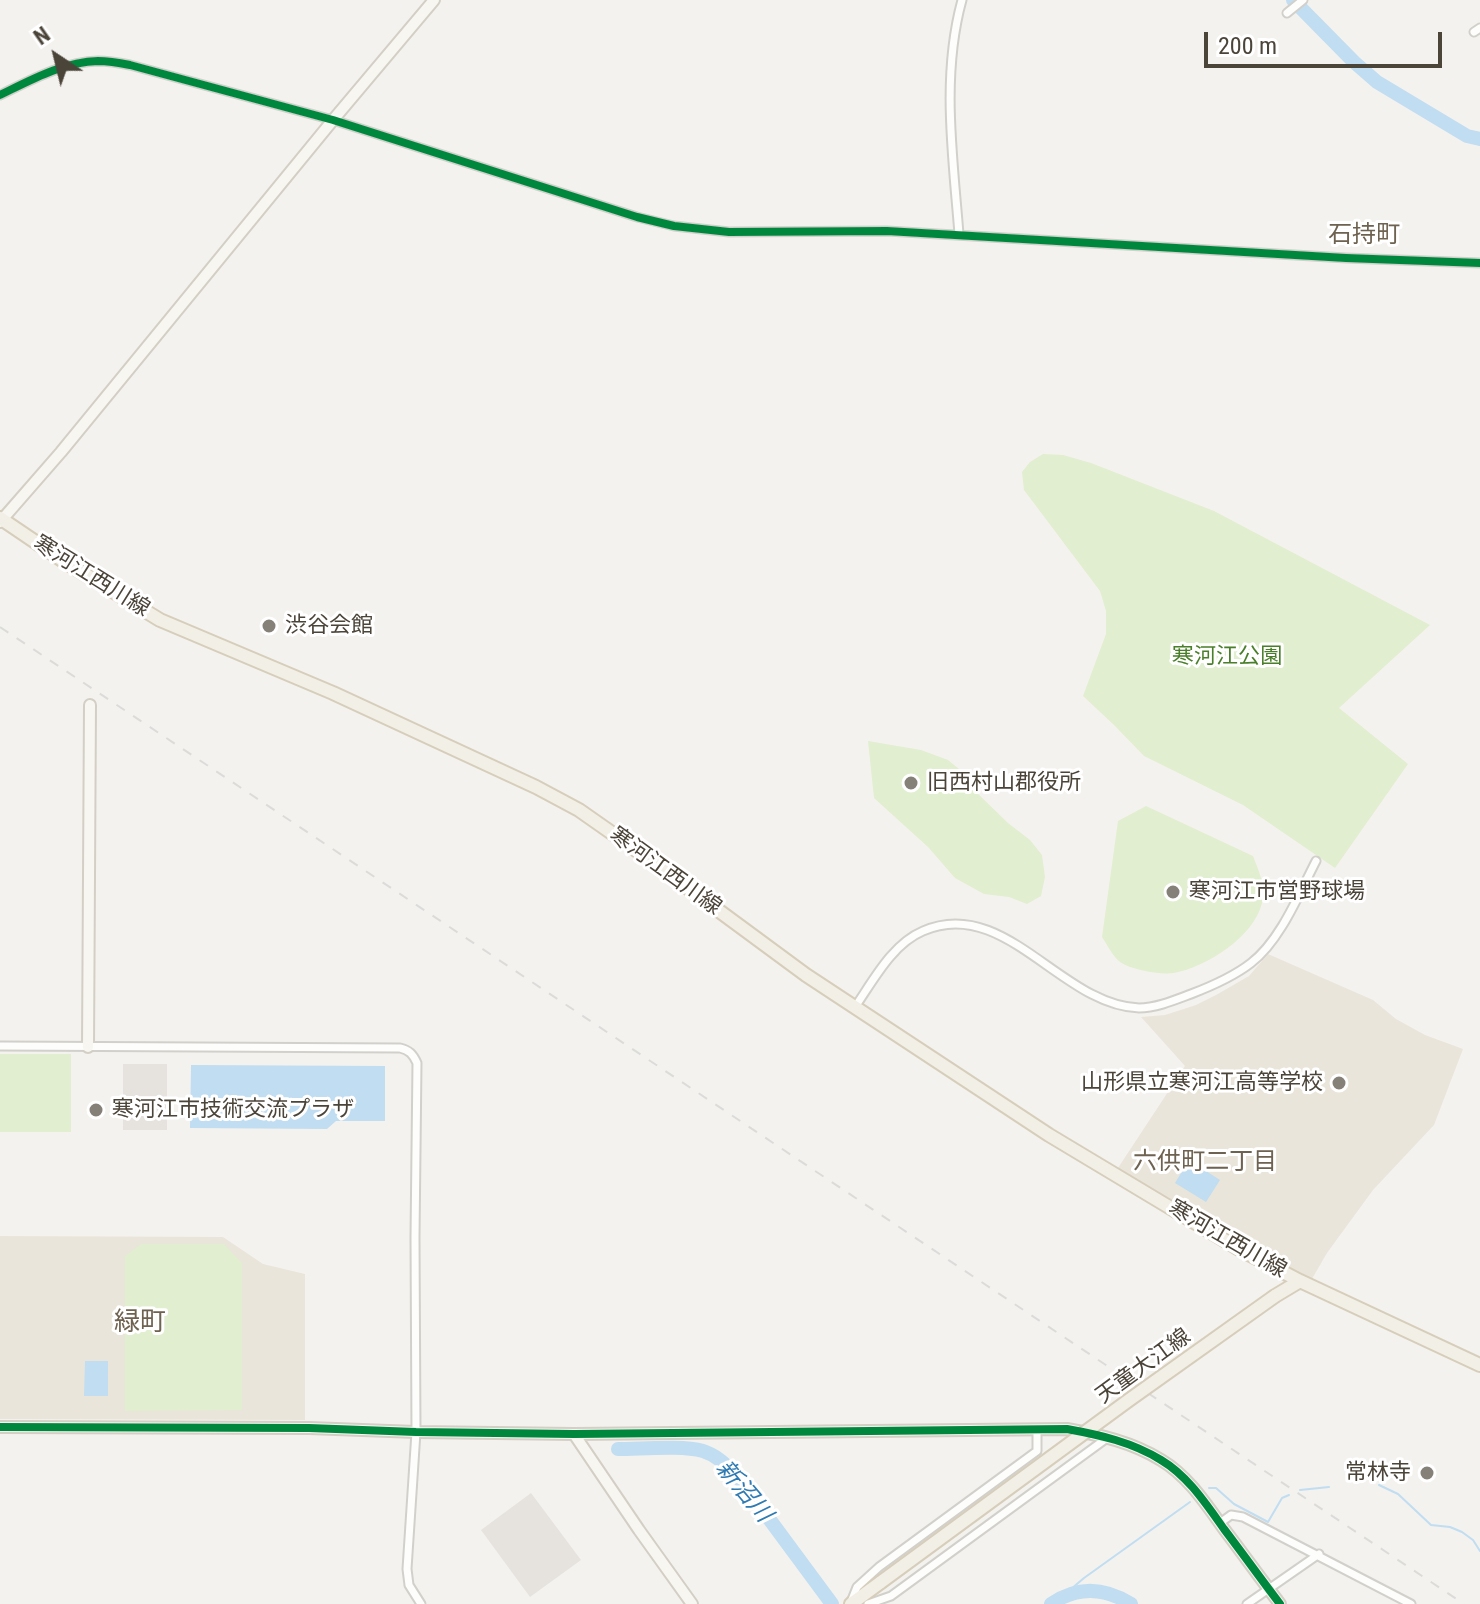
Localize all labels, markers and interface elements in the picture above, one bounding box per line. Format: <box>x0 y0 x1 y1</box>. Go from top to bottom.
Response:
north arrow <box>16 16 96 96</box>
scale bar <box>1208 16 1446 66</box>
text: N <box>29 22 55 50</box>
text: 200 m <box>1218 32 1277 60</box>
district label: 石持町 <box>1328 222 1400 250</box>
street label: 寒河江西川線 <box>28 531 154 623</box>
place label: 渋谷会館 <box>285 613 373 639</box>
marker: 渋谷会館 <box>260 617 278 635</box>
park label: 寒河江公園 <box>1172 644 1282 670</box>
place label: 旧西村山郡役所 <box>927 770 1081 796</box>
marker: 旧西村山郡役所 <box>902 774 920 792</box>
street label: 寒河江西川線 <box>604 823 726 921</box>
place label: 寒河江市営野球場 <box>1189 879 1365 905</box>
marker: 寒河江市営野球場 <box>1164 883 1182 901</box>
place label: 山形県立寒河江高等学校 <box>1081 1070 1323 1096</box>
marker: 山形県立寒河江高等学校 <box>1330 1074 1348 1092</box>
place label: 寒河江市技術交流プラザ <box>112 1097 354 1123</box>
marker: 寒河江市技術交流プラザ <box>87 1101 105 1119</box>
district label: 六供町二丁目 <box>1133 1149 1277 1177</box>
street label: 寒河江西川線 <box>1163 1196 1291 1284</box>
district label: 緑町 <box>114 1307 166 1339</box>
street label: 天童大江線 <box>1092 1324 1196 1410</box>
water label: 新沼川 <box>709 1455 777 1529</box>
place label: 常林寺 <box>1345 1460 1411 1486</box>
marker: 常林寺 <box>1418 1464 1436 1482</box>

